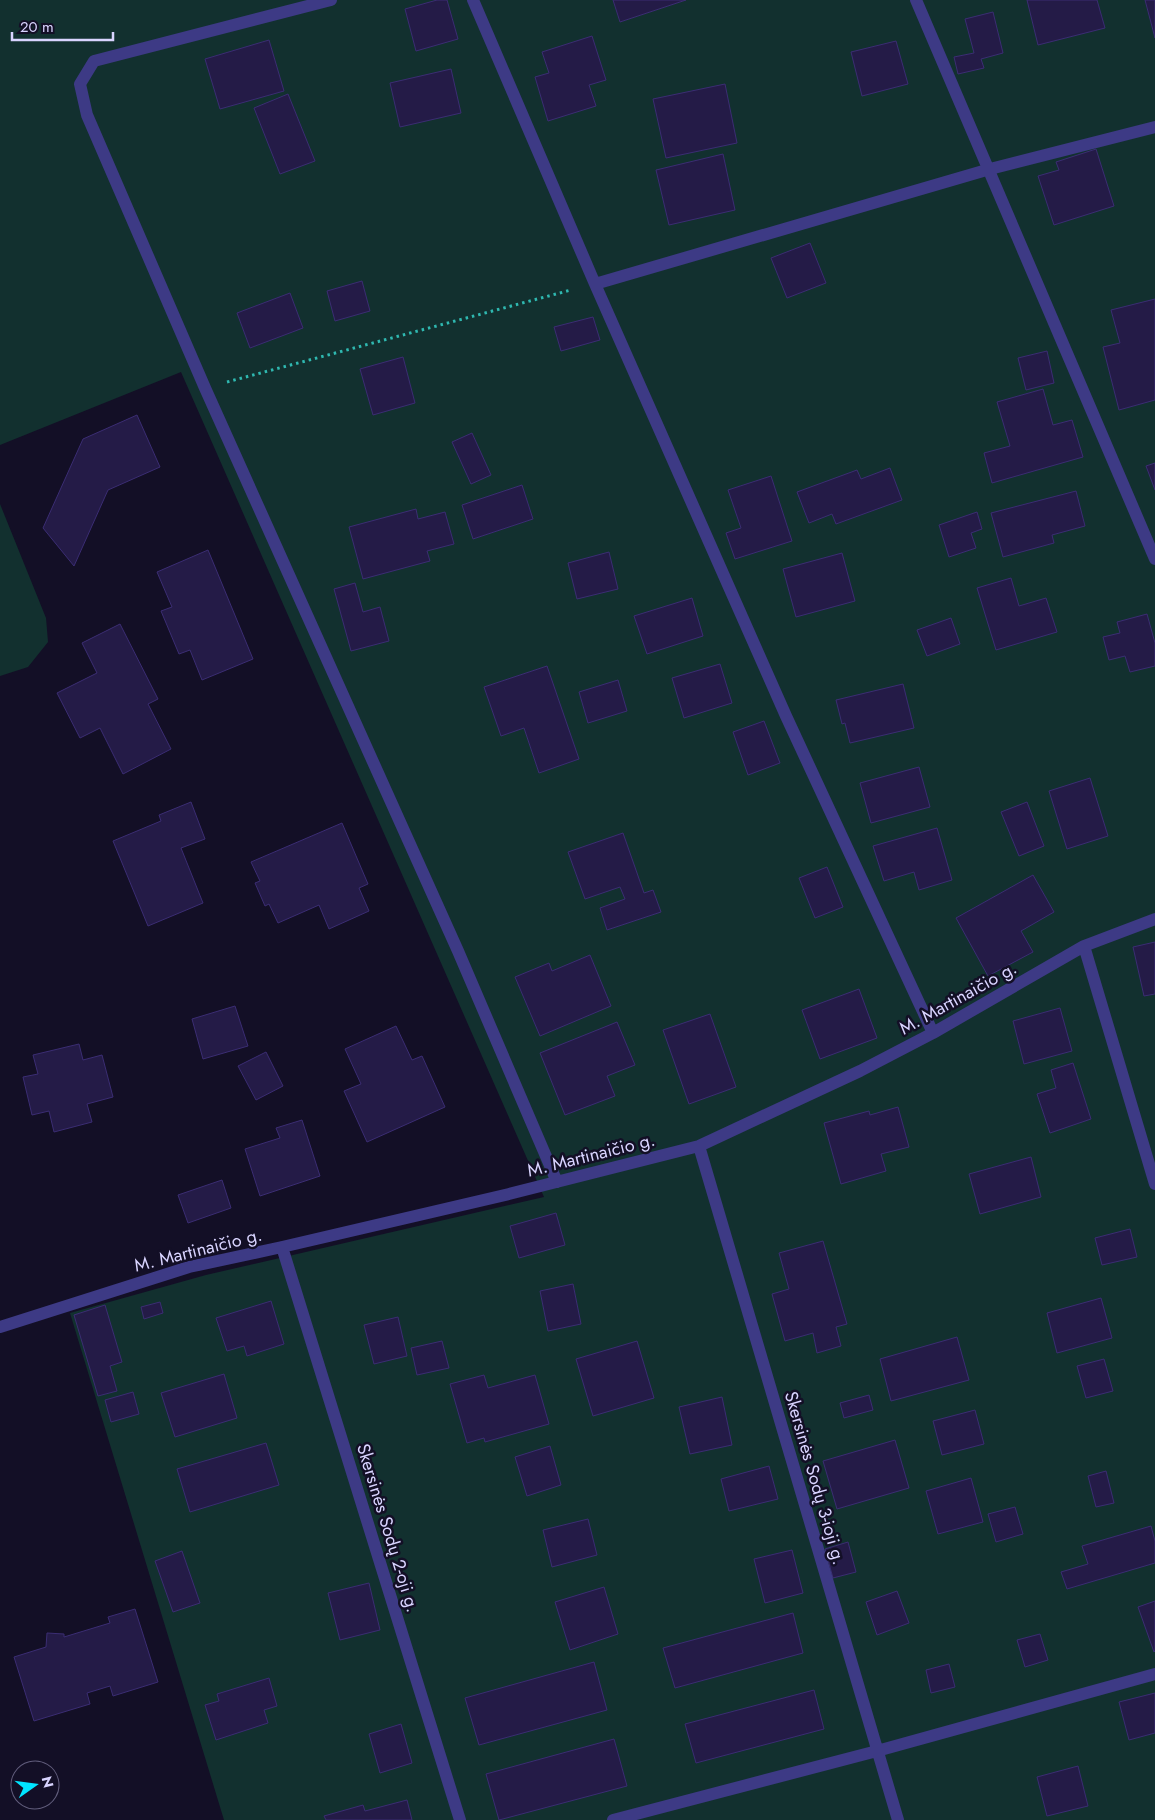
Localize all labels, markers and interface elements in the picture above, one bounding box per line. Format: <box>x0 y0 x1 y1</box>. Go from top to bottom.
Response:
scale bar <box>12 10 114 42</box>
text: 20 m <box>20 16 54 38</box>
street label: M. Martinaičio g. <box>895 955 1021 1041</box>
street label: M. Martinaičio g. <box>524 1127 658 1183</box>
street label: M. Martinaičio g. <box>131 1222 265 1278</box>
street label: Skersinės Sodų 3-ioji g. <box>778 1388 852 1568</box>
street label: Skersinės Sodų 2-oji g. <box>350 1440 426 1616</box>
north arrow <box>10 1760 60 1810</box>
text: N <box>37 1774 59 1790</box>

